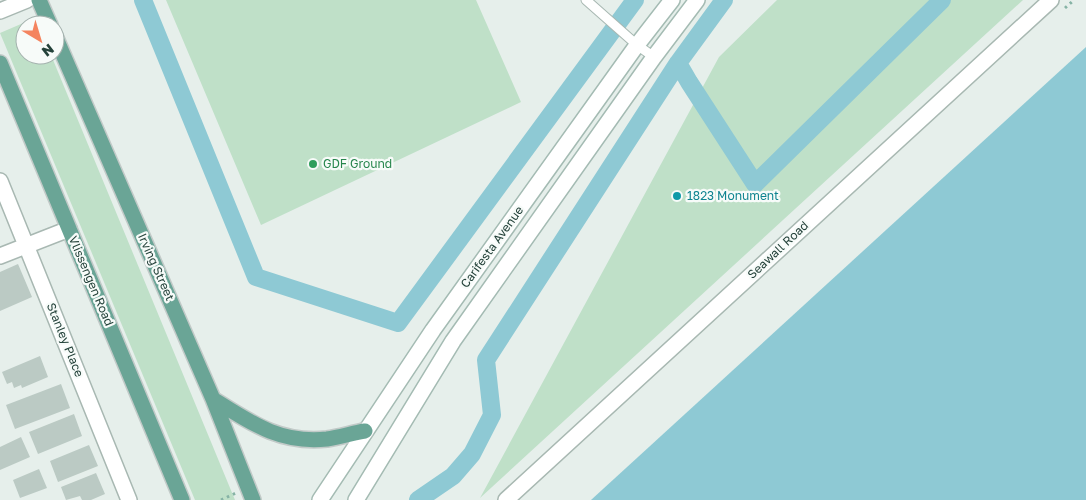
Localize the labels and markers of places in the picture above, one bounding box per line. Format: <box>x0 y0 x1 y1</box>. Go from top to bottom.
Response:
place label: GDF Ground <box>323 156 392 171</box>
marker: GDF Ground <box>307 158 319 170</box>
place label: 1823 Monument <box>687 188 779 203</box>
marker: 1823 Monument <box>671 190 683 202</box>

